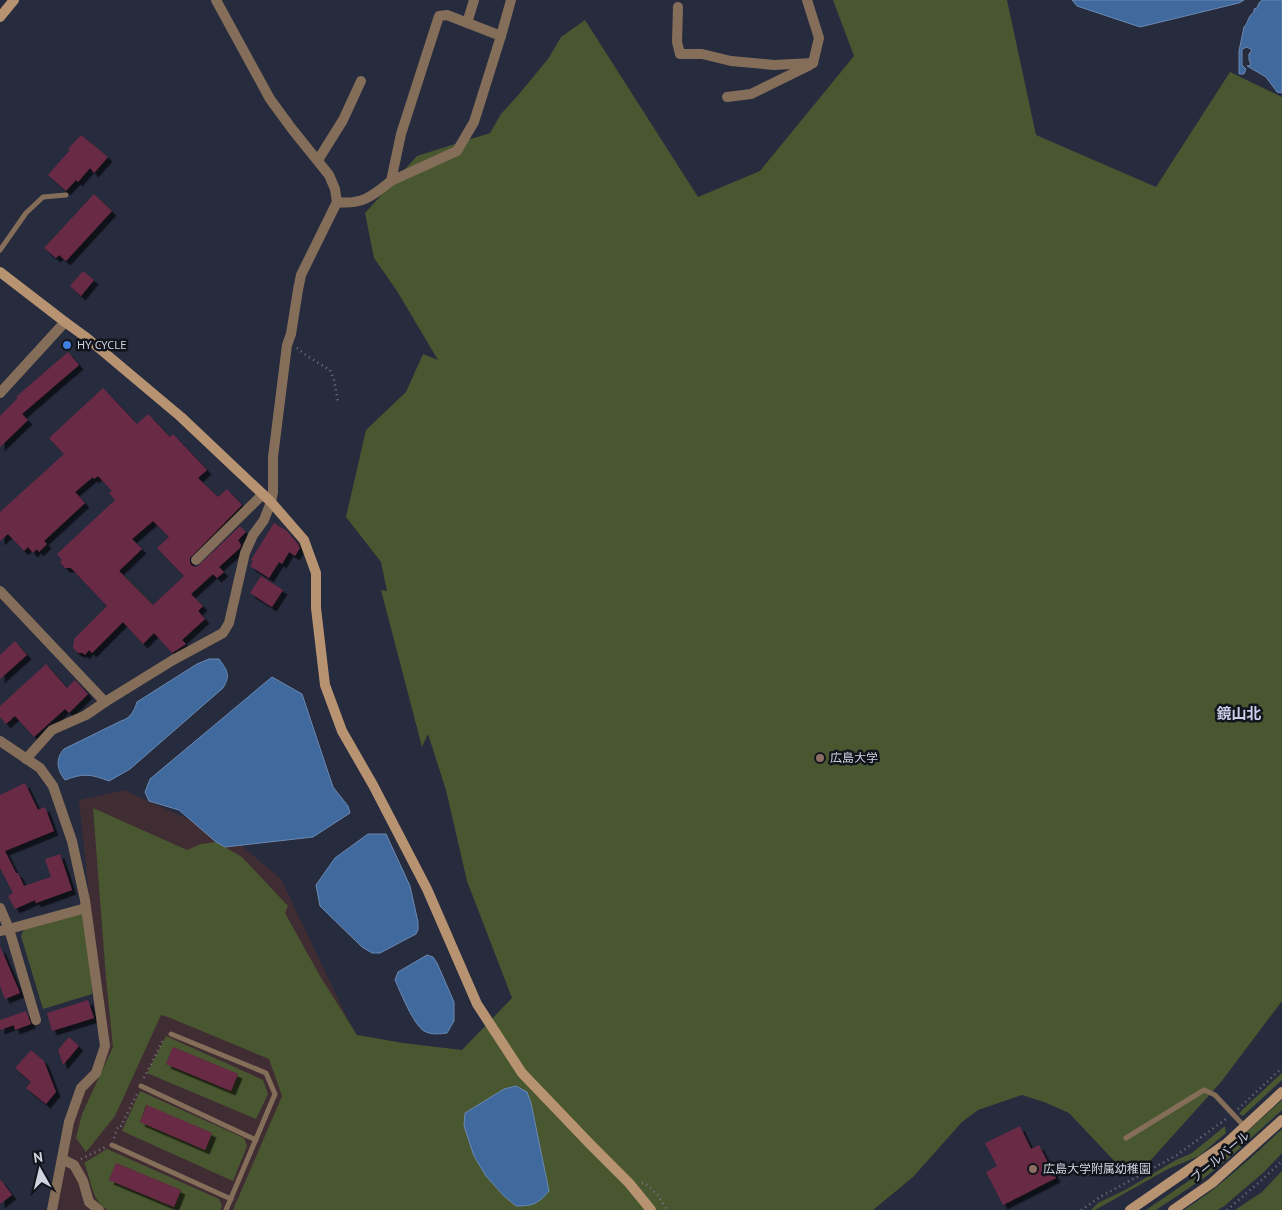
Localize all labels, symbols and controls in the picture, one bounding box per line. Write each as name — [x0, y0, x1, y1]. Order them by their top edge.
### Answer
place label: HY CYCLE — [77, 337, 127, 352]
marker: HY CYCLE — [61, 339, 73, 351]
district label: 鏡山北 — [1216, 704, 1262, 723]
place label: 広島大学 — [830, 750, 878, 765]
marker: 広島大学 — [814, 752, 826, 764]
street label: ブールバール — [1187, 1128, 1252, 1186]
north arrow — [15, 1145, 65, 1195]
text: N — [32, 1148, 44, 1167]
place label: 広島大学附属幼稚園 — [1043, 1161, 1151, 1176]
marker: 広島大学附属幼稚園 — [1027, 1163, 1039, 1175]

